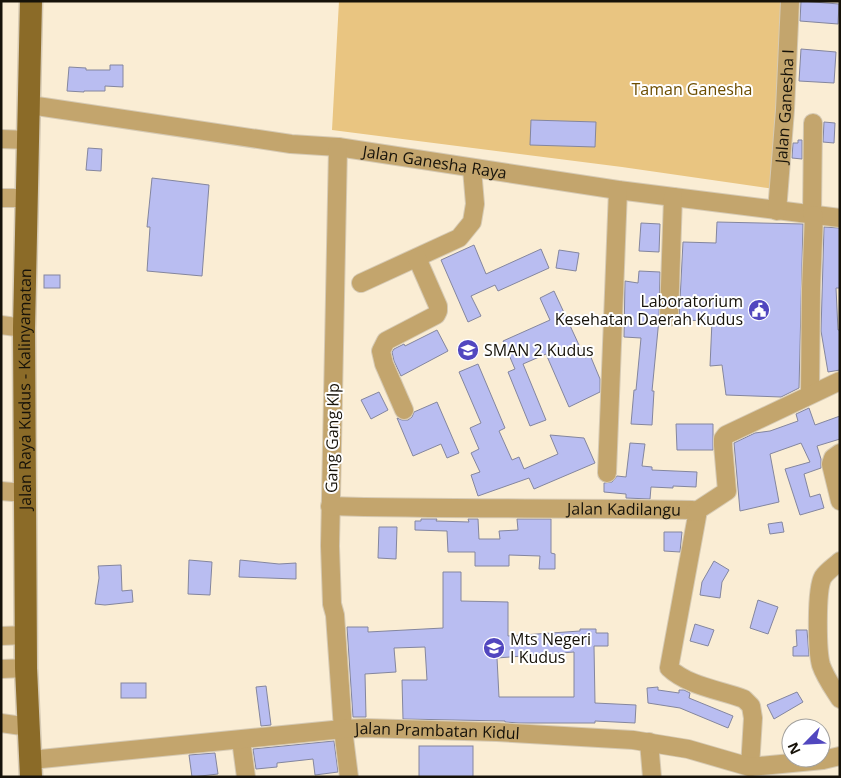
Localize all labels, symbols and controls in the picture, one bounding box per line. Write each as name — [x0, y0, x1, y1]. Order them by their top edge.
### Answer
street label: Jalan Ganesha I — [770, 49, 799, 166]
park label: Taman Ganesha — [631, 78, 753, 100]
street label: Jalan Ganesha Raya — [359, 140, 508, 184]
street label: Jalan Raya Kudus - Kalinyamatan — [13, 268, 36, 512]
place label: Laboratorium Kesehatan Daerah Kudus — [555, 290, 743, 330]
public building icon: Laboratorium Kesehatan Daerah Kudus — [747, 298, 771, 322]
school or university icon: SMAN 2 Kudus — [456, 338, 480, 362]
place label: SMAN 2 Kudus — [484, 339, 594, 361]
street label: Gang Gang Klp — [320, 383, 344, 493]
street label: Jalan Kadilangu — [565, 497, 681, 521]
place label: Mts Negeri I Kudus — [510, 628, 591, 668]
school or university icon: Mts Negeri I Kudus — [482, 636, 506, 660]
street label: Jalan Prambatan Kidul — [353, 717, 520, 744]
north arrow — [781, 718, 831, 768]
text: N — [783, 739, 805, 758]

